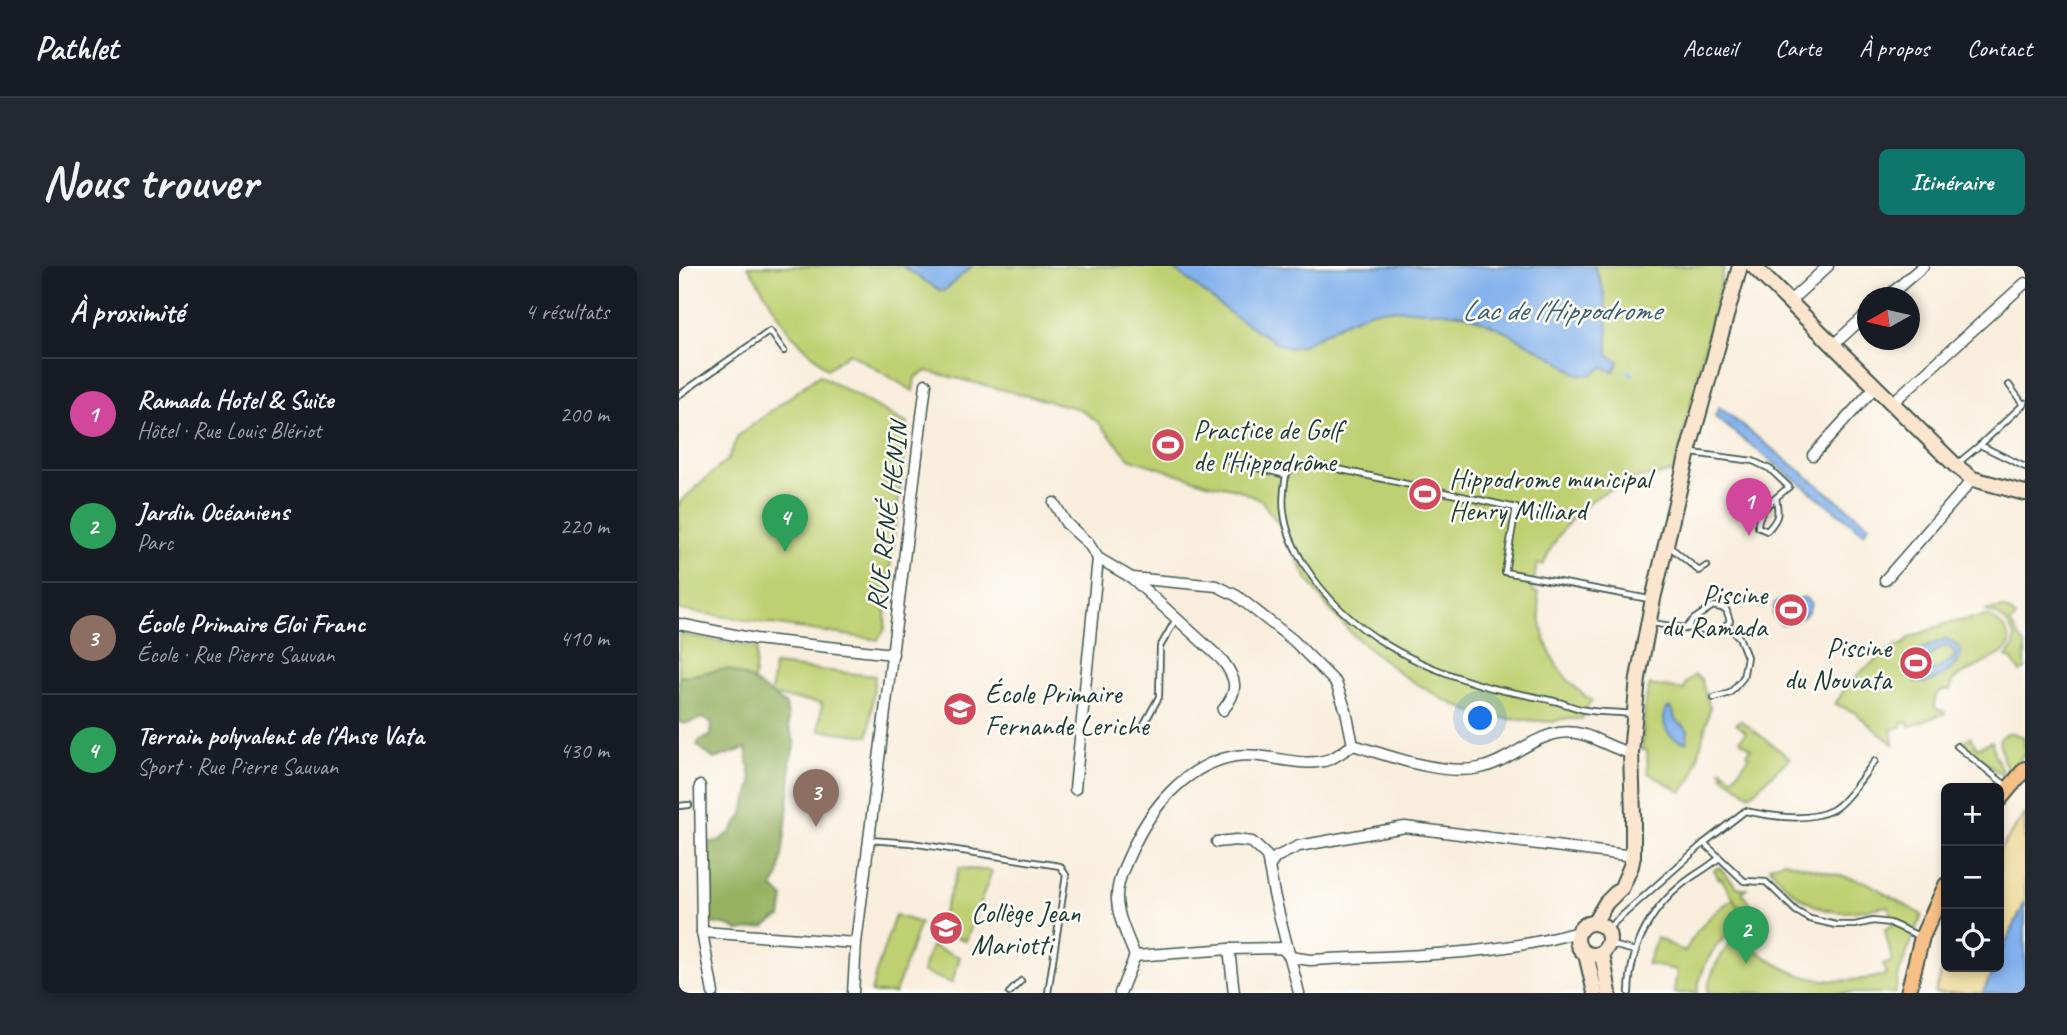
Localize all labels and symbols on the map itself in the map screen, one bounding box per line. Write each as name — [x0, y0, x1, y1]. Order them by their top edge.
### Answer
north arrow — [1857, 287, 1920, 350]
water label: Lac de l'Hippodrome — [1462, 291, 1665, 329]
place label: Practice de Golf de l'Hippodrôme — [1193, 412, 1347, 479]
street label: RUE RENÉ HENIN — [858, 416, 916, 612]
sports icon: Practice de Golf de l'Hippodrôme — [1149, 426, 1187, 464]
place label: Hippodrome municipal Henry Milliard — [1449, 461, 1656, 528]
sports icon: Hippodrome municipal Henry Milliard — [1406, 475, 1444, 513]
pin: 1 — [1726, 478, 1772, 536]
pin: 4 — [762, 494, 808, 552]
place label: Piscine du Ramada — [1661, 577, 1769, 644]
sports icon: Piscine du Ramada — [1772, 591, 1810, 629]
place label: Piscine du Nouvata — [1784, 630, 1893, 697]
sports icon: Piscine du Nouvata — [1897, 644, 1935, 682]
place label: École Primaire Fernande Leriche — [985, 676, 1151, 743]
school or university icon: École Primaire Fernande Leriche — [941, 690, 979, 728]
your location — [1463, 701, 1497, 735]
pin: 3 — [793, 769, 839, 827]
place label: Collège Jean Mariotti — [971, 895, 1081, 962]
pin: 2 — [1723, 906, 1769, 964]
school or university icon: Collège Jean Mariotti — [927, 909, 965, 947]

